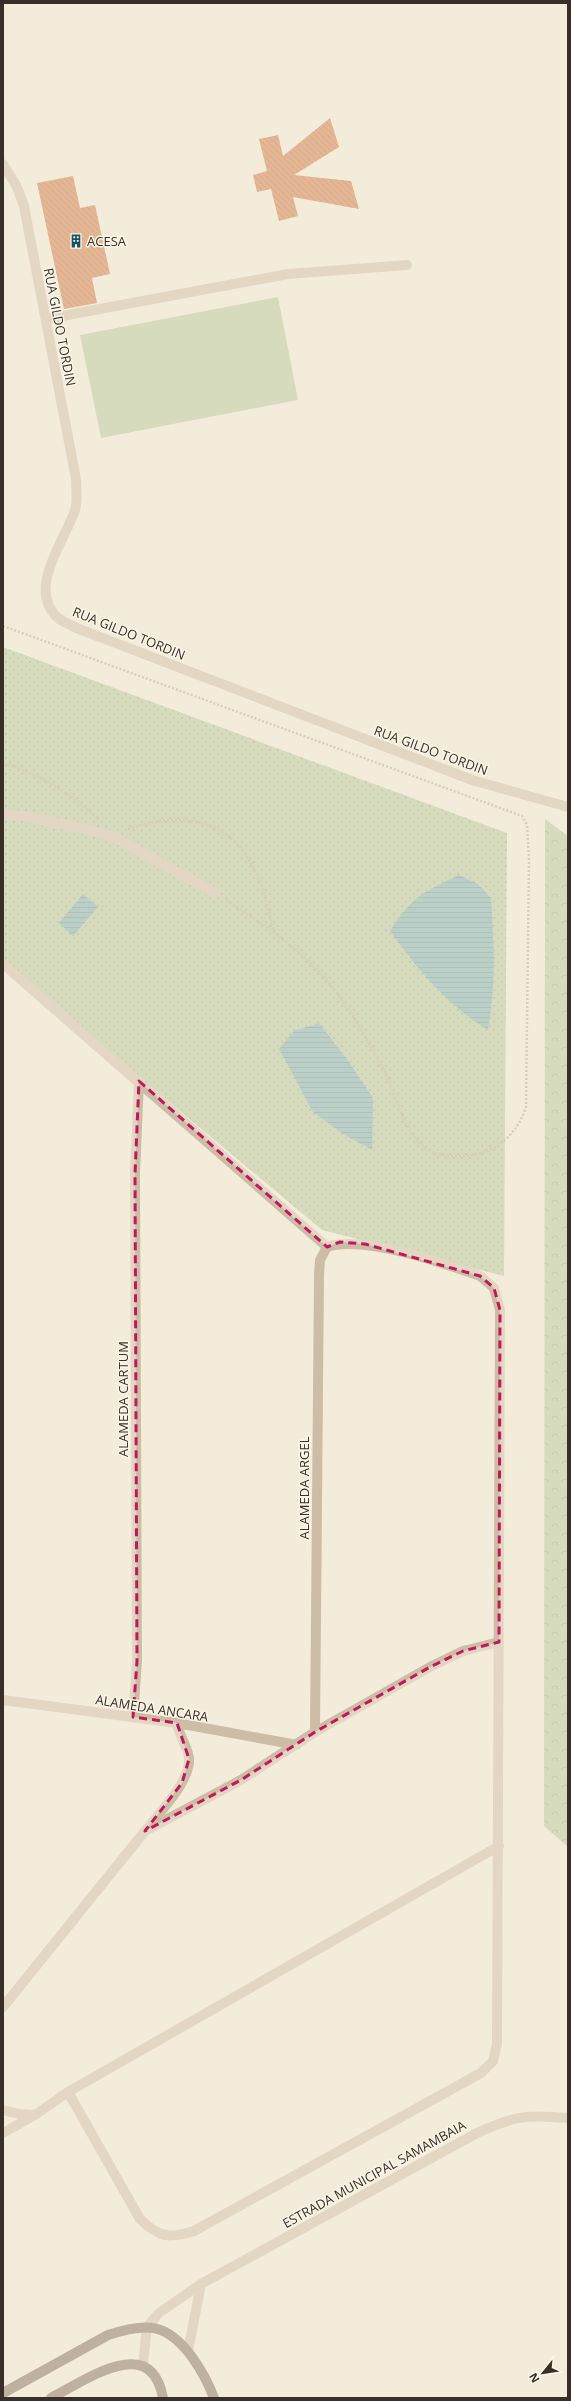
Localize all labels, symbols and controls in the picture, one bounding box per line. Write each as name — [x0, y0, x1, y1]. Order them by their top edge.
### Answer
place label: ACESA — [87, 232, 127, 250]
building icon: ACESA — [68, 233, 84, 249]
street label: RUA GILDO TORDIN — [40, 266, 80, 388]
street label: RUA GILDO TORDIN — [70, 602, 188, 664]
street label: RUA GILDO TORDIN — [372, 721, 490, 779]
street label: ALAMEDA CARTUM — [114, 1341, 132, 1457]
street label: ALAMEDA ARGEL — [295, 1436, 313, 1539]
street label: ALAMEDA ANCARA — [94, 1690, 210, 1726]
street label: ESTRADA MUNICIPAL SAMAMBAIA — [279, 2116, 469, 2232]
north arrow — [523, 2353, 563, 2393]
text: N — [525, 2371, 543, 2386]

